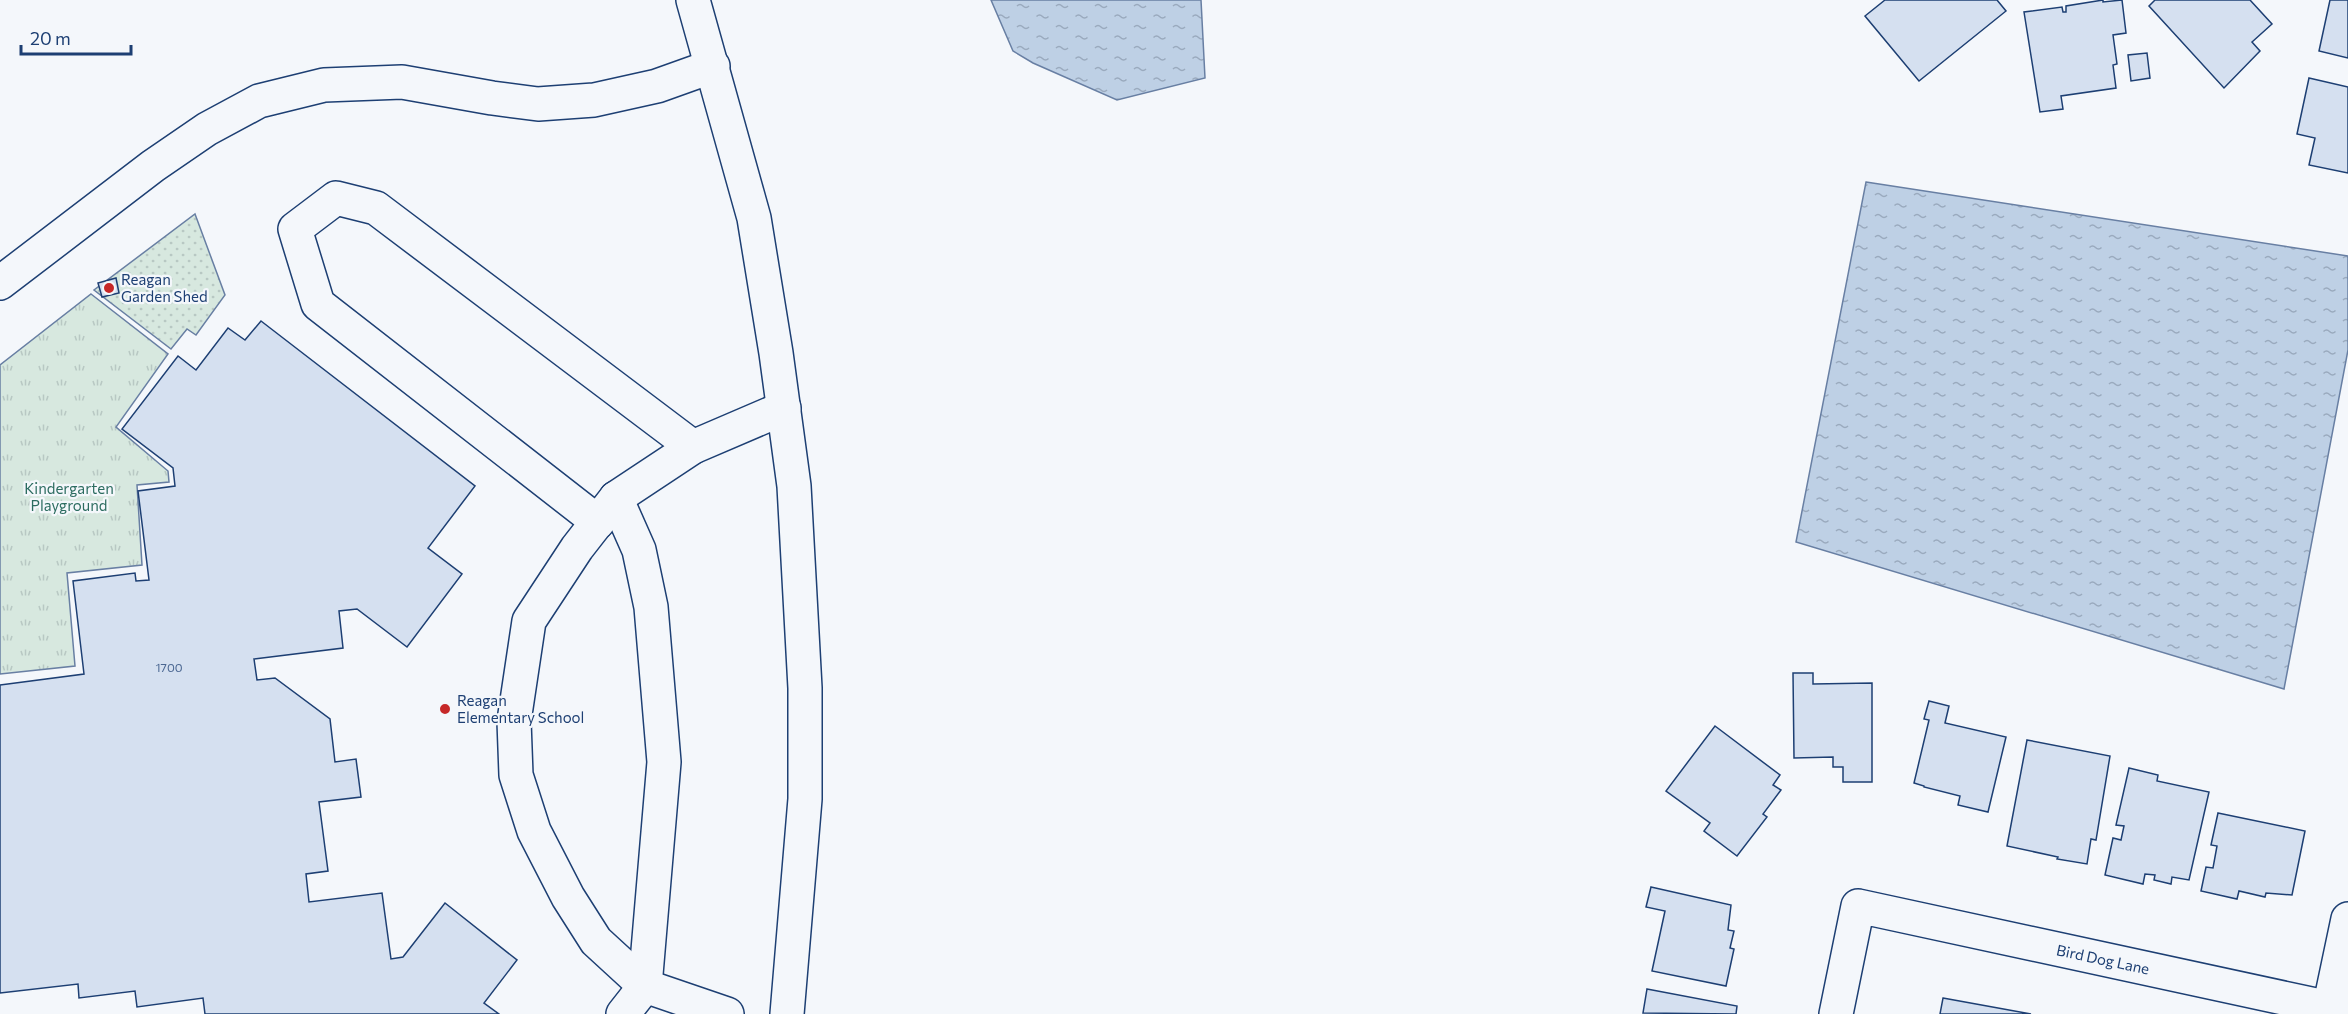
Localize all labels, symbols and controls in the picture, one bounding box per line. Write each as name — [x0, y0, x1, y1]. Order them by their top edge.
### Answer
scale bar — [21, 18, 130, 56]
text: 20 m — [30, 27, 71, 49]
place label: Reagan Garden Shed — [121, 270, 208, 305]
marker: Reagan Garden Shed — [102, 281, 116, 295]
park label: Kindergarten Playground — [24, 479, 114, 514]
house number: 1700 — [155, 660, 183, 674]
place label: Reagan Elementary School — [457, 691, 584, 726]
marker: Reagan Elementary School — [438, 702, 452, 716]
street label: Bird Dog Lane — [2055, 940, 2151, 978]

